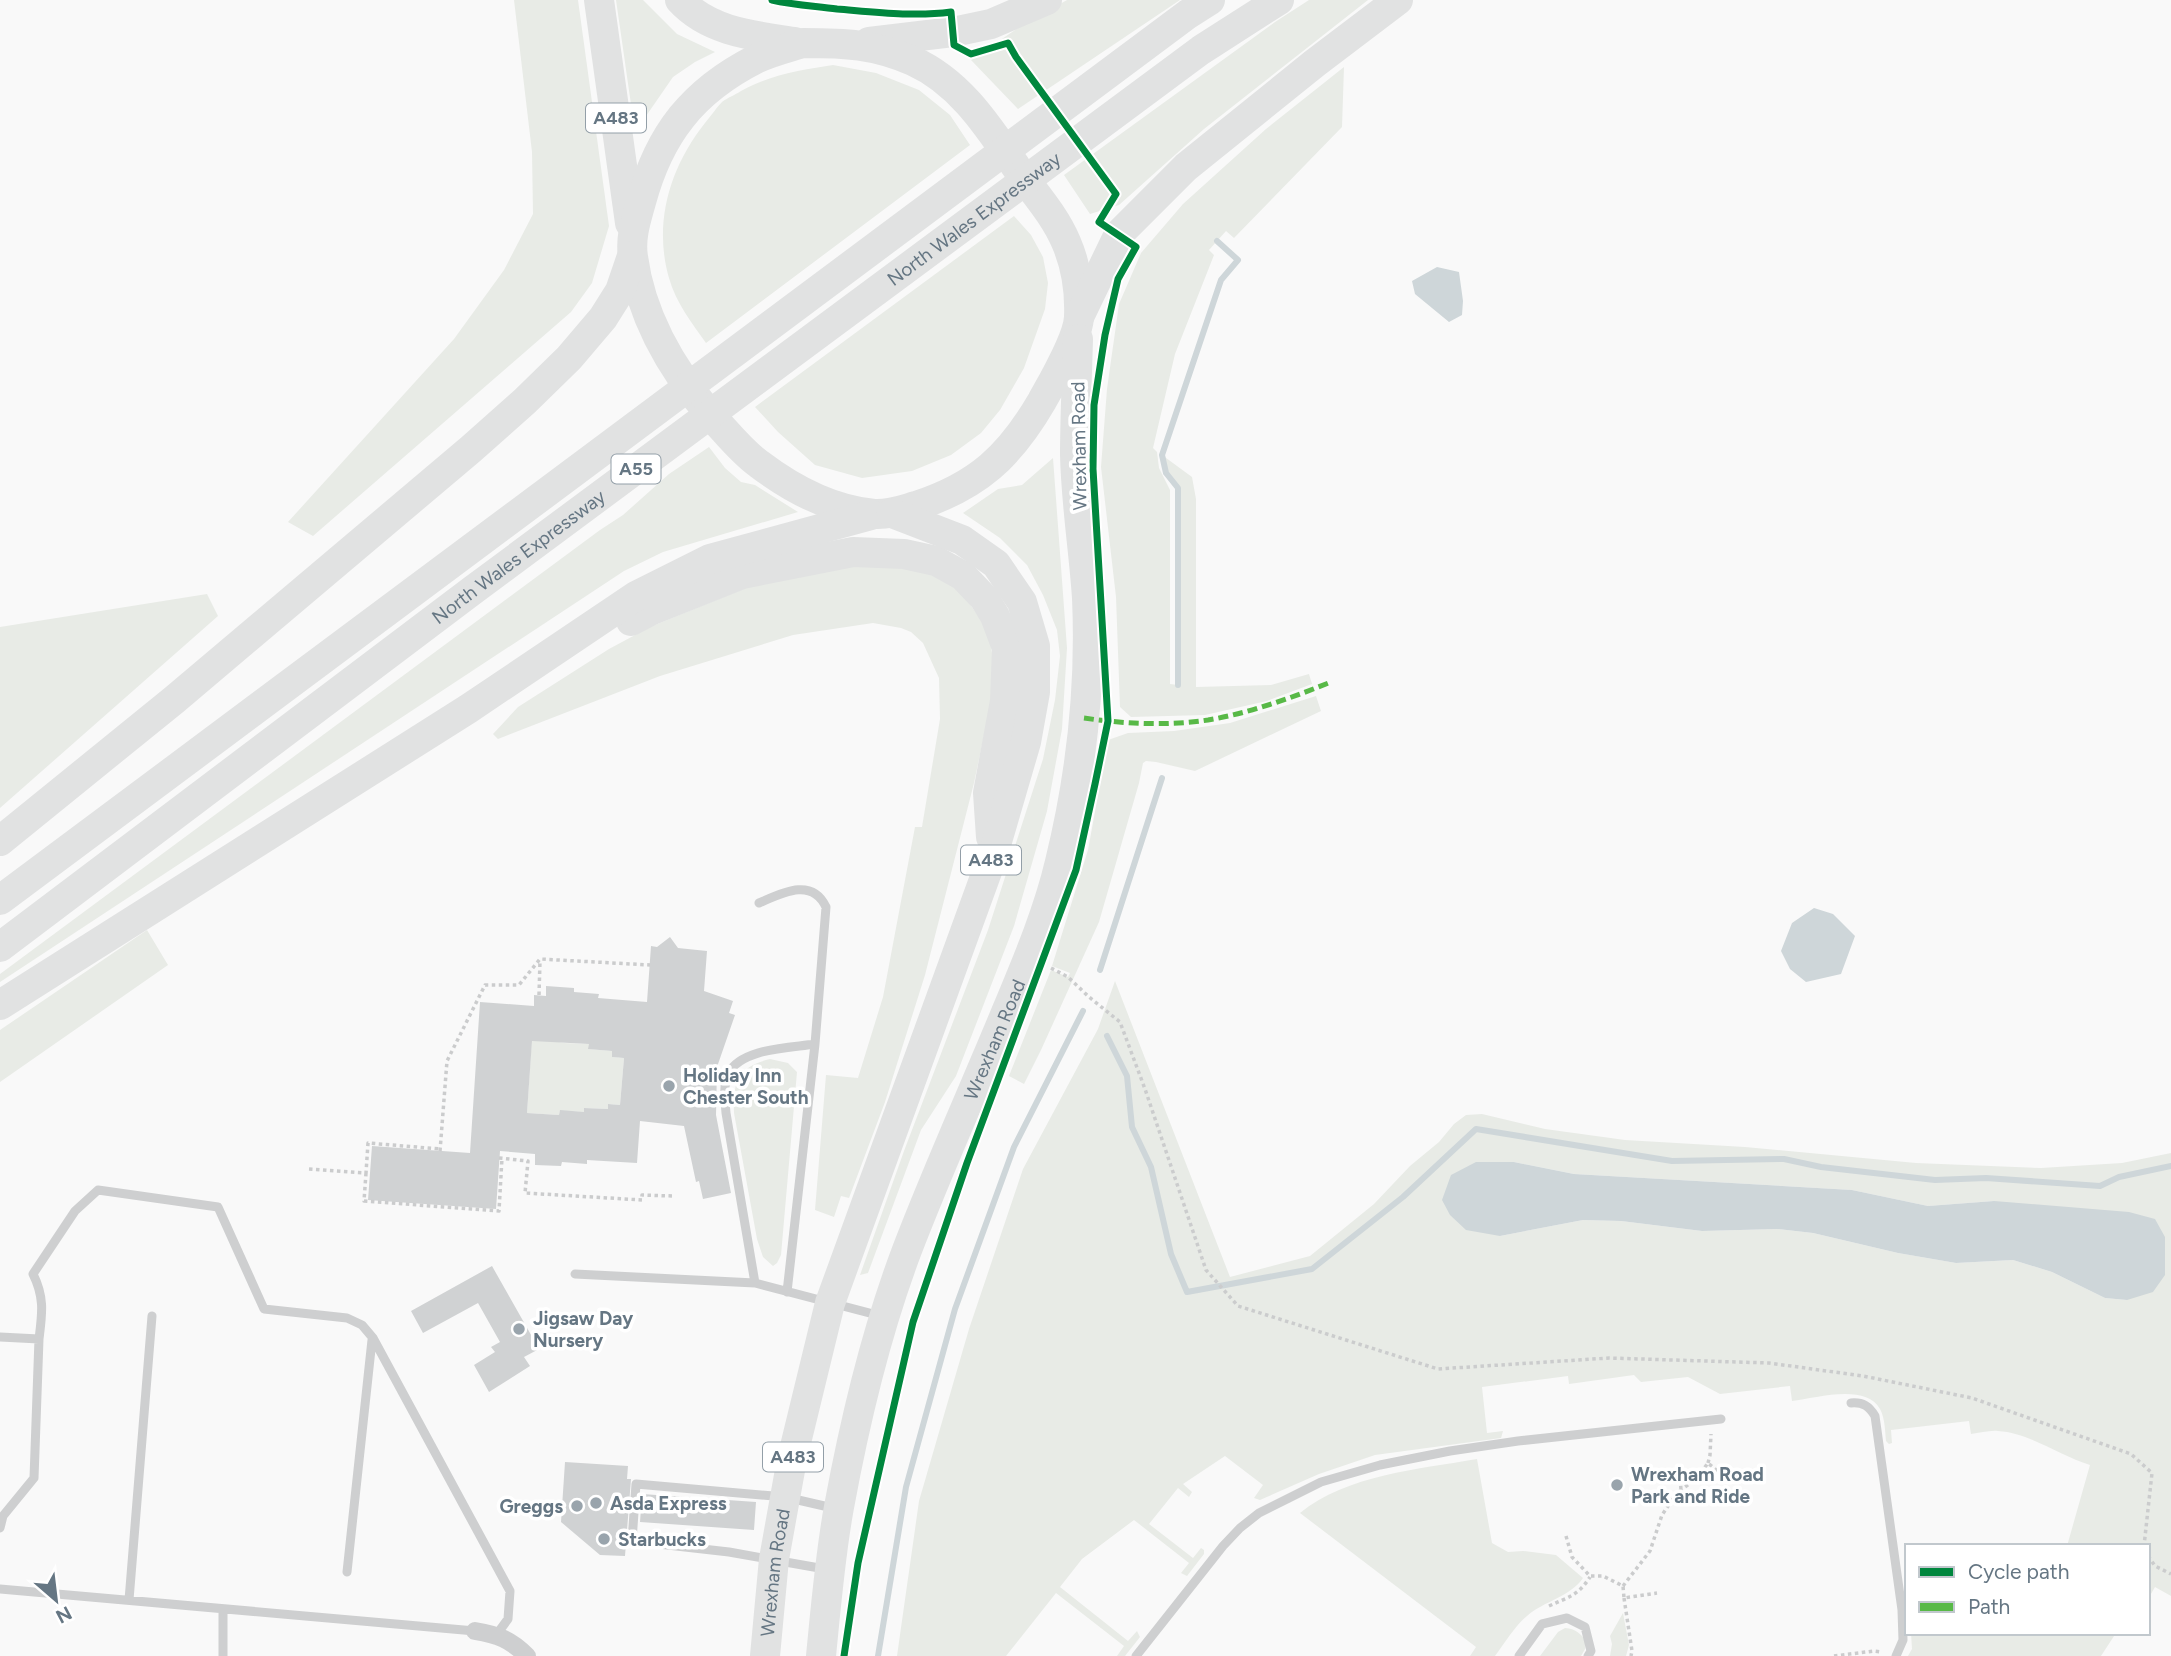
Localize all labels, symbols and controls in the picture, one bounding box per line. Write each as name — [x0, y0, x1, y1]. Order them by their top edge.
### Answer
road number: A483 — [586, 104, 646, 132]
street label: North Wales Expressway — [882, 147, 1065, 290]
street label: Wrexham Road — [1066, 381, 1092, 511]
road number: A55 — [612, 454, 660, 484]
street label: North Wales Expressway — [427, 485, 610, 629]
road number: A483 — [961, 846, 1021, 874]
street label: Wrexham Road — [959, 976, 1030, 1104]
place label: Holiday Inn Chester South — [683, 1064, 809, 1109]
marker: Holiday Inn Chester South — [661, 1078, 677, 1094]
place label: Jigsaw Day Nursery — [533, 1307, 633, 1352]
marker: Jigsaw Day Nursery — [511, 1321, 527, 1337]
road number: A483 — [763, 1442, 823, 1472]
place label: Wrexham Road Park and Ride — [1631, 1463, 1764, 1508]
marker: Wrexham Road Park and Ride — [1609, 1477, 1625, 1493]
place label: Asda Express — [610, 1492, 727, 1515]
place label: Greggs — [499, 1495, 563, 1518]
marker: Asda Express — [588, 1495, 604, 1511]
marker: Greggs — [569, 1498, 585, 1514]
street label: Wrexham Road — [755, 1507, 794, 1638]
place label: Starbucks — [618, 1528, 706, 1551]
marker: Starbucks — [596, 1531, 612, 1547]
legend — [1905, 1544, 2150, 1635]
text: Cycle path — [1968, 1559, 2069, 1584]
north arrow — [21, 1565, 91, 1635]
text: Path — [1968, 1594, 2010, 1619]
text: N — [52, 1601, 76, 1628]

